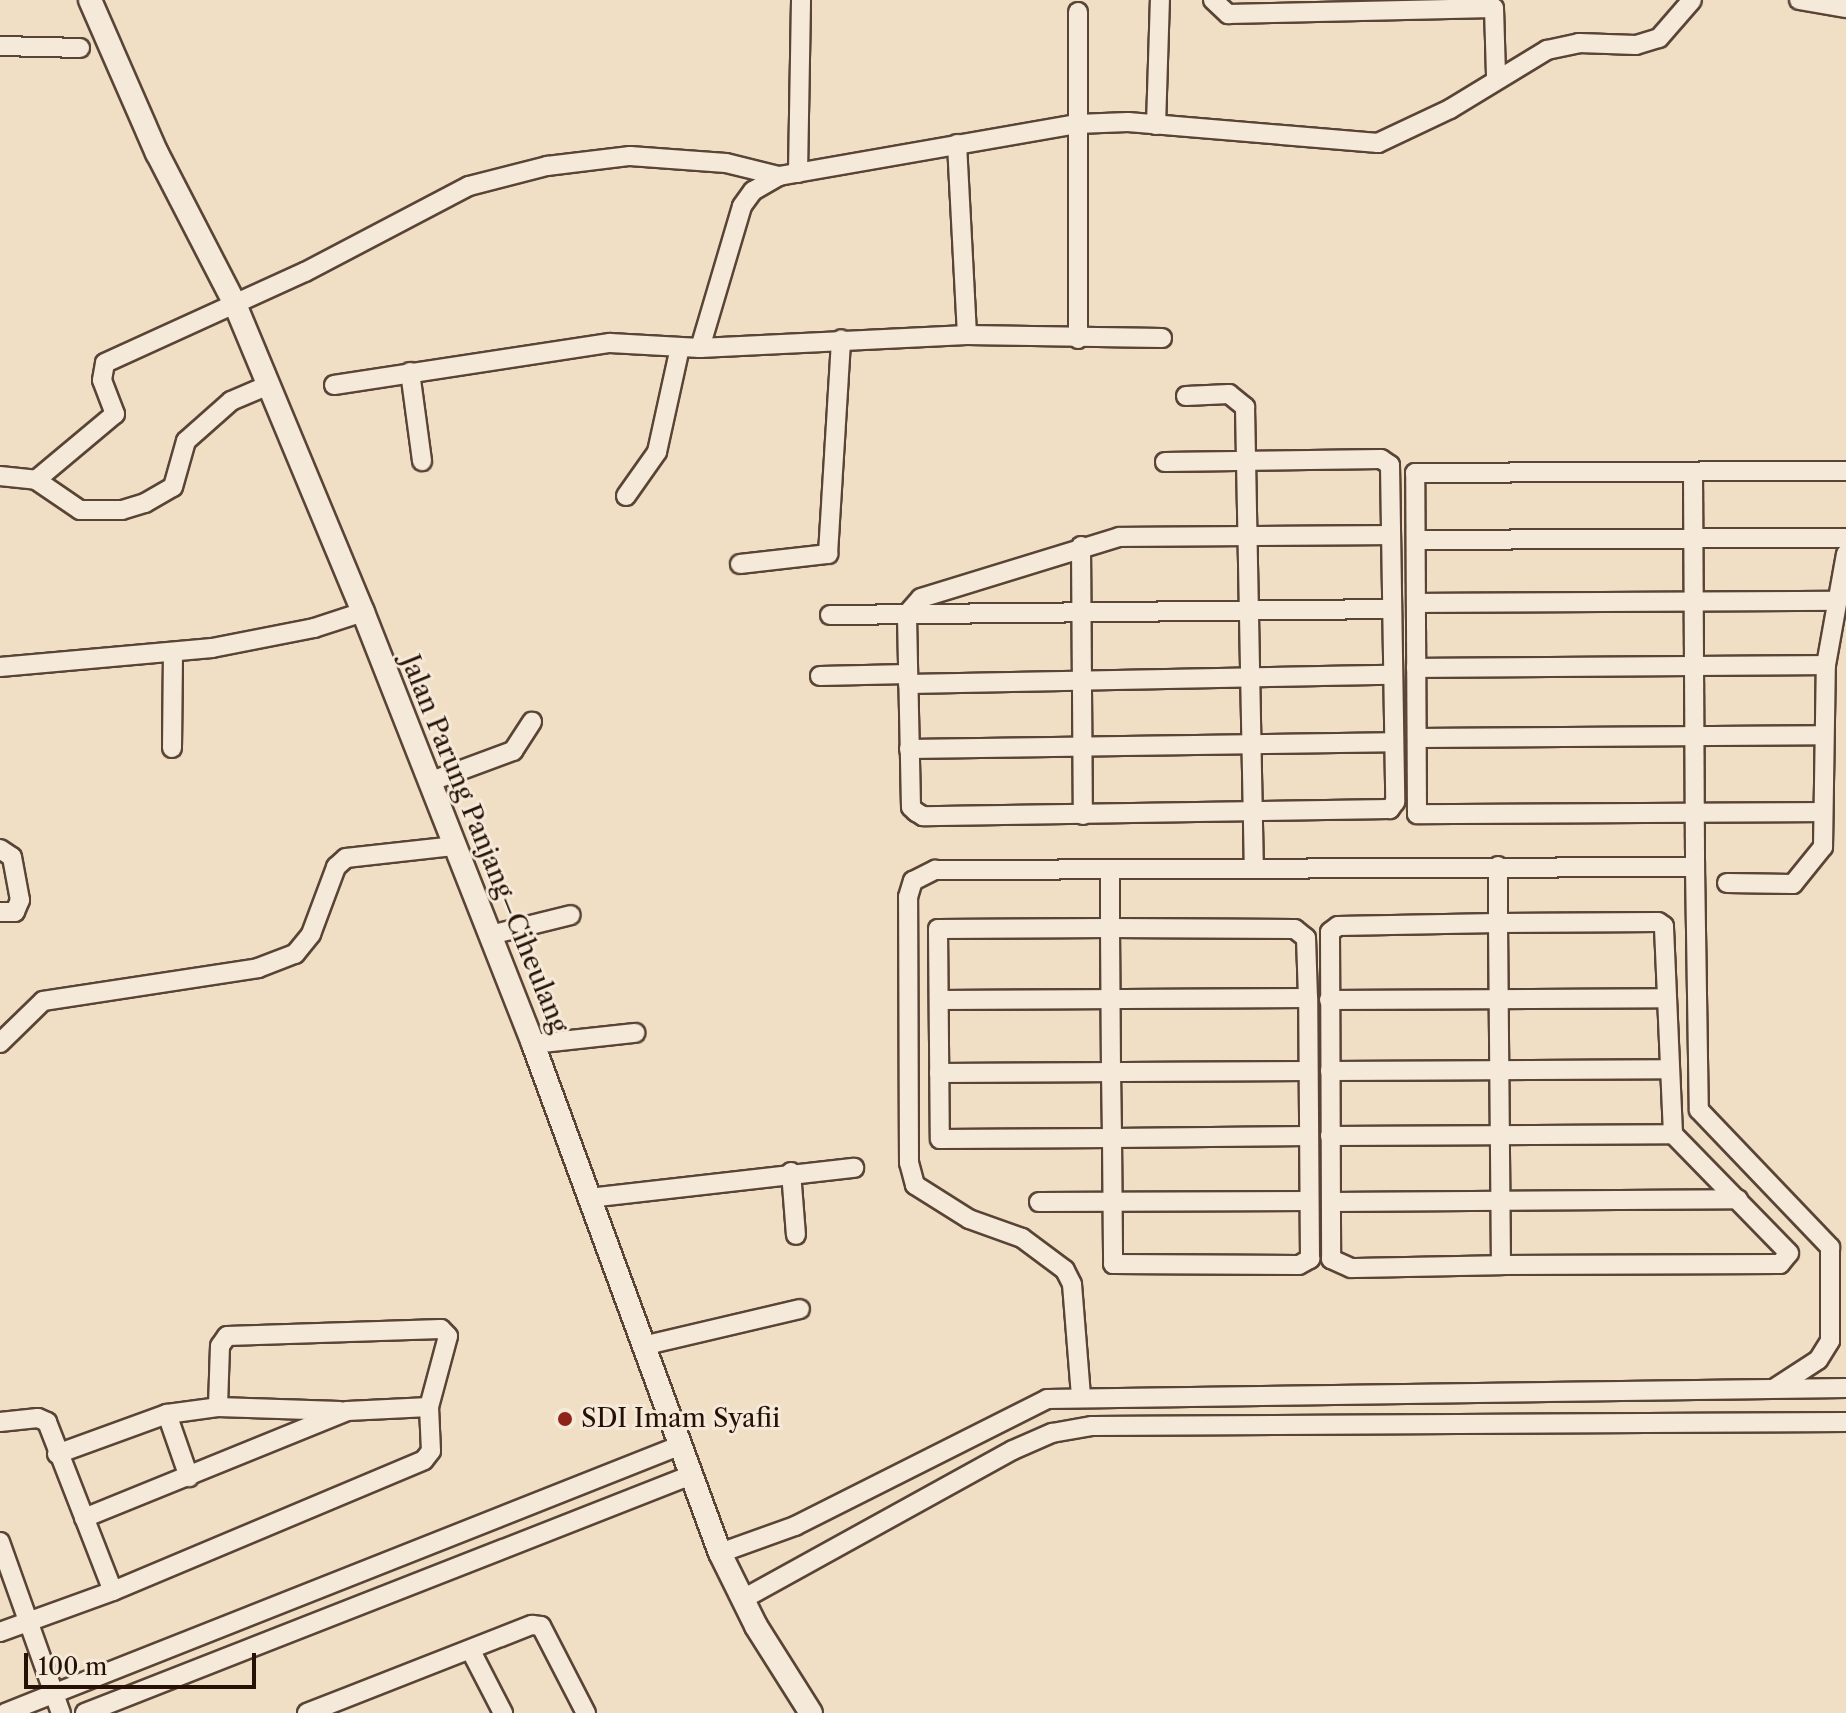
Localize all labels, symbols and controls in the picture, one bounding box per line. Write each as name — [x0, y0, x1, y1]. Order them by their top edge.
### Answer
street label: Jalan Parung Panjang–Ciheulang — [394, 650, 574, 1038]
place label: SDI Imam Syafii — [581, 1403, 780, 1435]
marker: SDI Imam Syafii — [556, 1410, 574, 1428]
scale bar — [28, 1637, 260, 1687]
text: 100 m — [38, 1652, 107, 1681]

